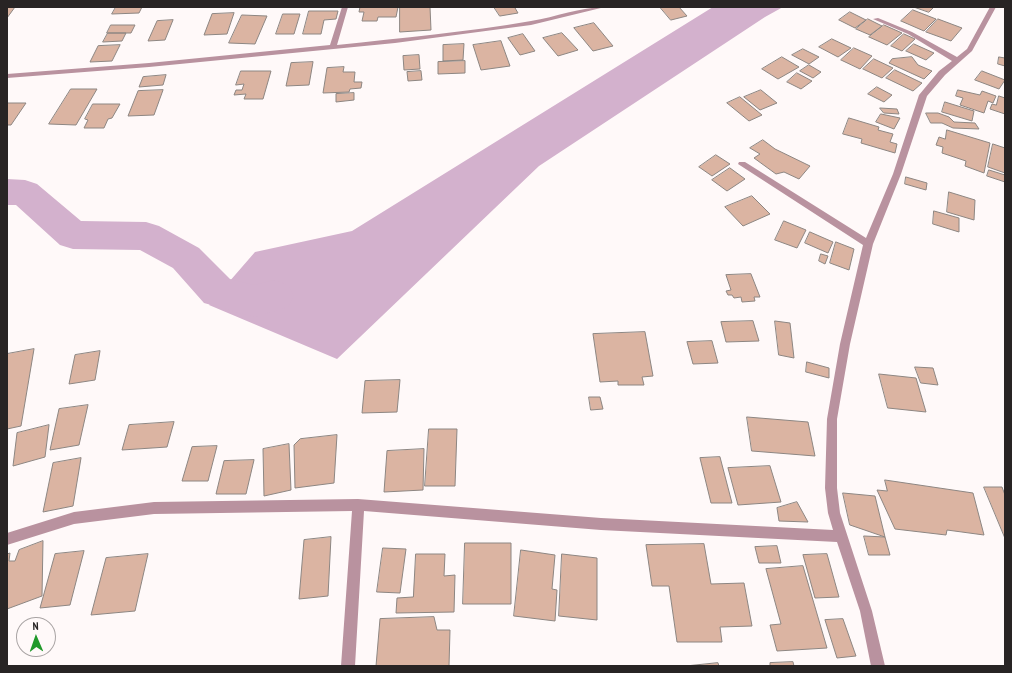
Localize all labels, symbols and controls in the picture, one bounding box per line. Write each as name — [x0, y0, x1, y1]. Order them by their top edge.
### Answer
north arrow — [16, 617, 56, 657]
text: N — [32, 619, 39, 633]

